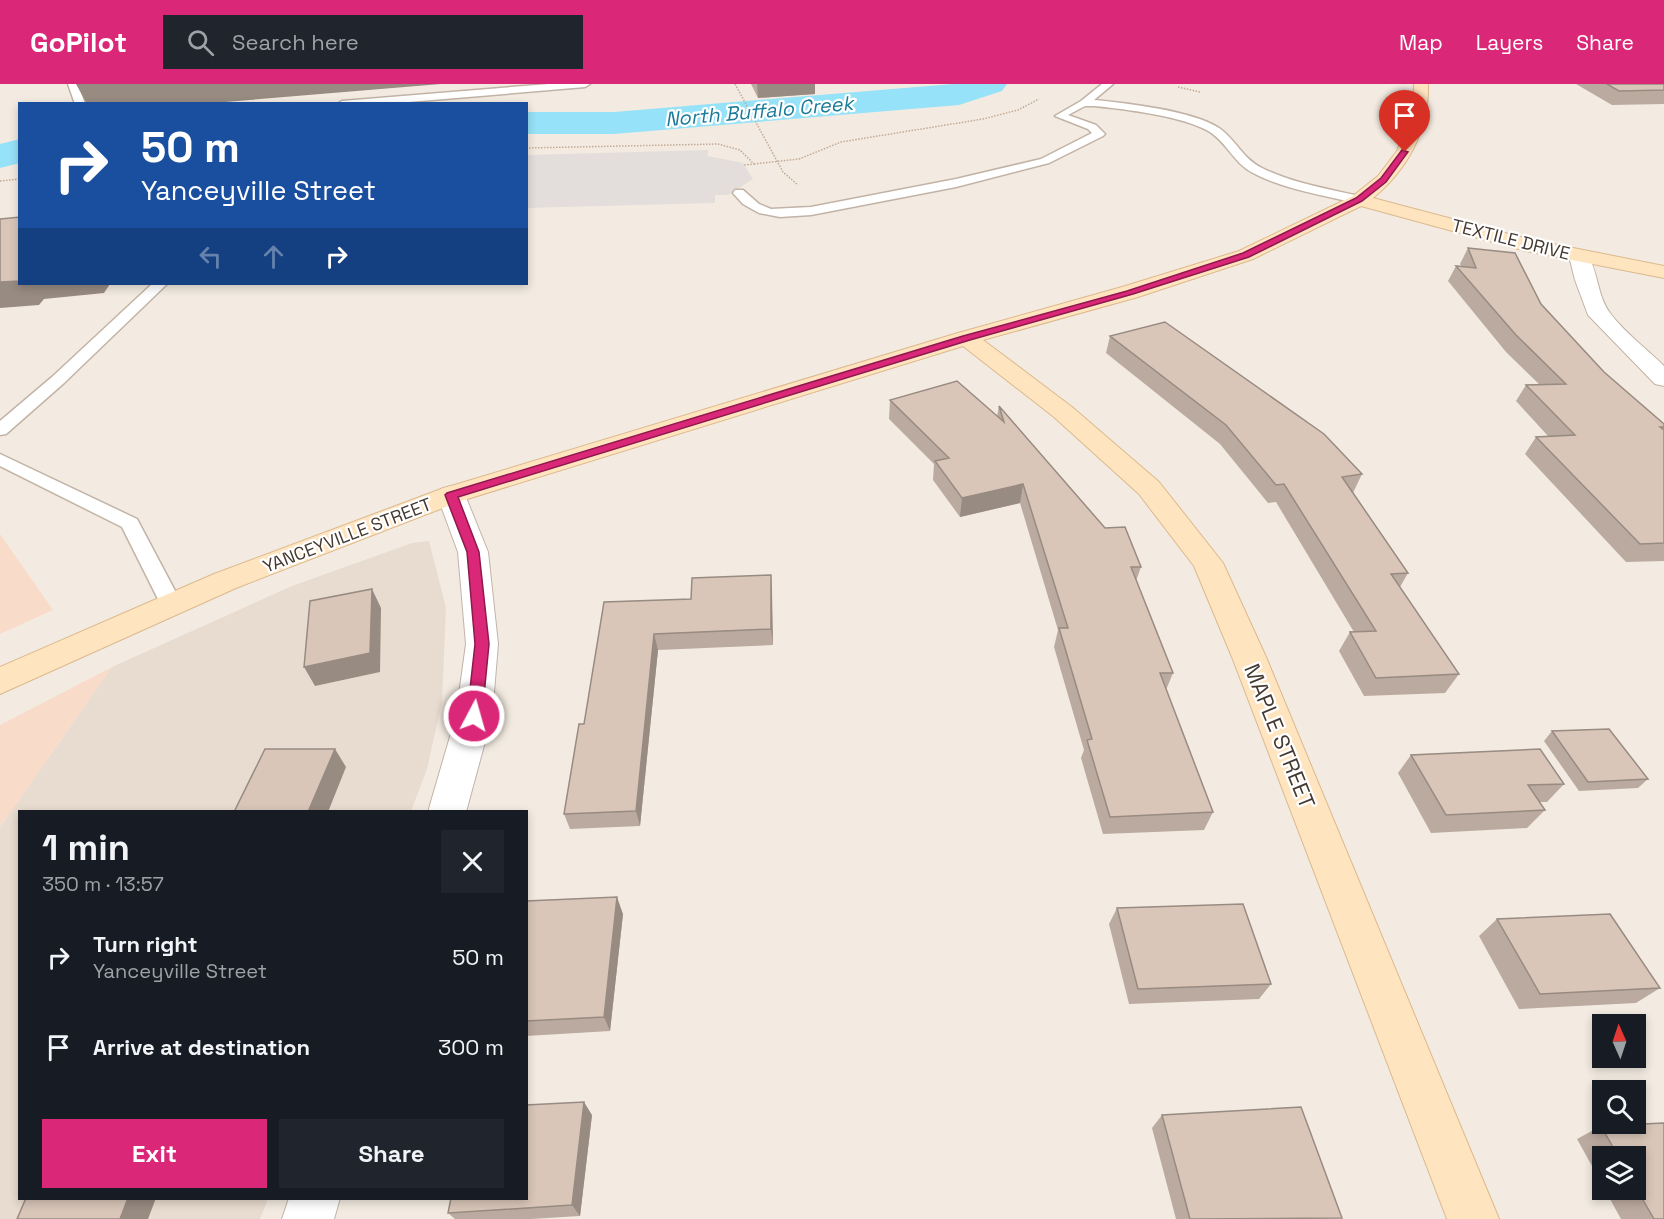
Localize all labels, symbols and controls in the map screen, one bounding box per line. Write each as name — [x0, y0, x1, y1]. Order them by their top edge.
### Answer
search box — [163, 15, 583, 69]
text: GoPilot — [30, 24, 127, 60]
icon: search — [184, 26, 217, 59]
text: Search here — [232, 28, 359, 56]
text: Map — [1399, 29, 1443, 56]
text: Layers — [1476, 29, 1543, 56]
text: Share — [1576, 29, 1634, 56]
water label: North Buffalo Creek — [664, 90, 856, 132]
pin — [1379, 90, 1430, 152]
icon: arrive — [1388, 99, 1421, 132]
text: 50 m — [141, 121, 240, 174]
icon: right — [42, 126, 120, 204]
text: Yanceyville Street — [141, 173, 376, 208]
street label: TEXTILE DRIVE — [1450, 213, 1572, 265]
icon: left — [194, 240, 227, 273]
icon: ahead — [257, 240, 290, 273]
icon: right — [320, 240, 353, 273]
street label: YANCEYVILLE STREET — [259, 492, 435, 578]
street label: MAPLE STREET — [1238, 660, 1322, 812]
position arrow — [442, 684, 506, 748]
text: 1 min — [42, 825, 130, 871]
button: close — [441, 830, 504, 893]
text: 350 m · 13:57 — [42, 871, 164, 897]
text: Turn right — [93, 930, 198, 958]
icon: right — [42, 941, 75, 974]
text: 50 m — [452, 943, 504, 971]
text: Yanceyville Street — [93, 958, 267, 984]
north arrow — [1592, 1014, 1646, 1068]
map controls — [1592, 1014, 1646, 1200]
icon: arrive — [42, 1031, 75, 1064]
text: Arrive at destination — [93, 1033, 310, 1061]
text: 300 m — [438, 1033, 504, 1061]
button: search — [1592, 1080, 1646, 1134]
button: Exit — [42, 1119, 267, 1188]
button: Share — [279, 1119, 504, 1188]
button: layers — [1592, 1146, 1646, 1200]

